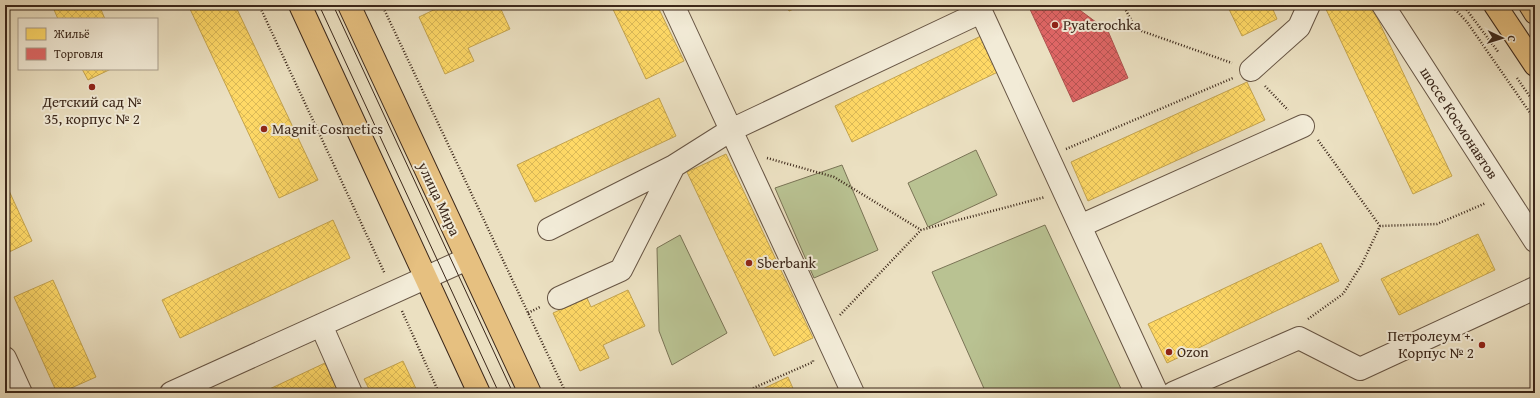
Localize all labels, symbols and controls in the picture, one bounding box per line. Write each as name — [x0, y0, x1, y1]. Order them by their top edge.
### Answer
place label: Pyaterochka — [1063, 14, 1141, 35]
legend — [18, 18, 158, 70]
north arrow — [1482, 18, 1522, 58]
marker: Pyaterochka — [1050, 20, 1060, 30]
text: Жильё — [53, 25, 90, 42]
text: С — [1504, 35, 1520, 42]
text: Торговля — [54, 45, 103, 62]
street label: шоссе Космонавтов — [1415, 63, 1504, 183]
marker: Детский сад № 35, корпус № 2 — [87, 82, 97, 92]
place label: Детский сад № 35, корпус № 2 — [42, 91, 141, 129]
place label: Magnit Cosmetics — [272, 118, 383, 139]
marker: Magnit Cosmetics — [259, 124, 269, 134]
street label: улица Мира — [413, 157, 466, 240]
place label: Sberbank — [757, 252, 817, 273]
marker: Sberbank — [744, 258, 754, 268]
place label: Петролеум +. Корпус № 2 — [1388, 325, 1474, 363]
marker: Петролеум +. Корпус № 2 — [1477, 340, 1487, 350]
place label: Ozon — [1177, 341, 1209, 362]
marker: Ozon — [1164, 347, 1174, 357]

